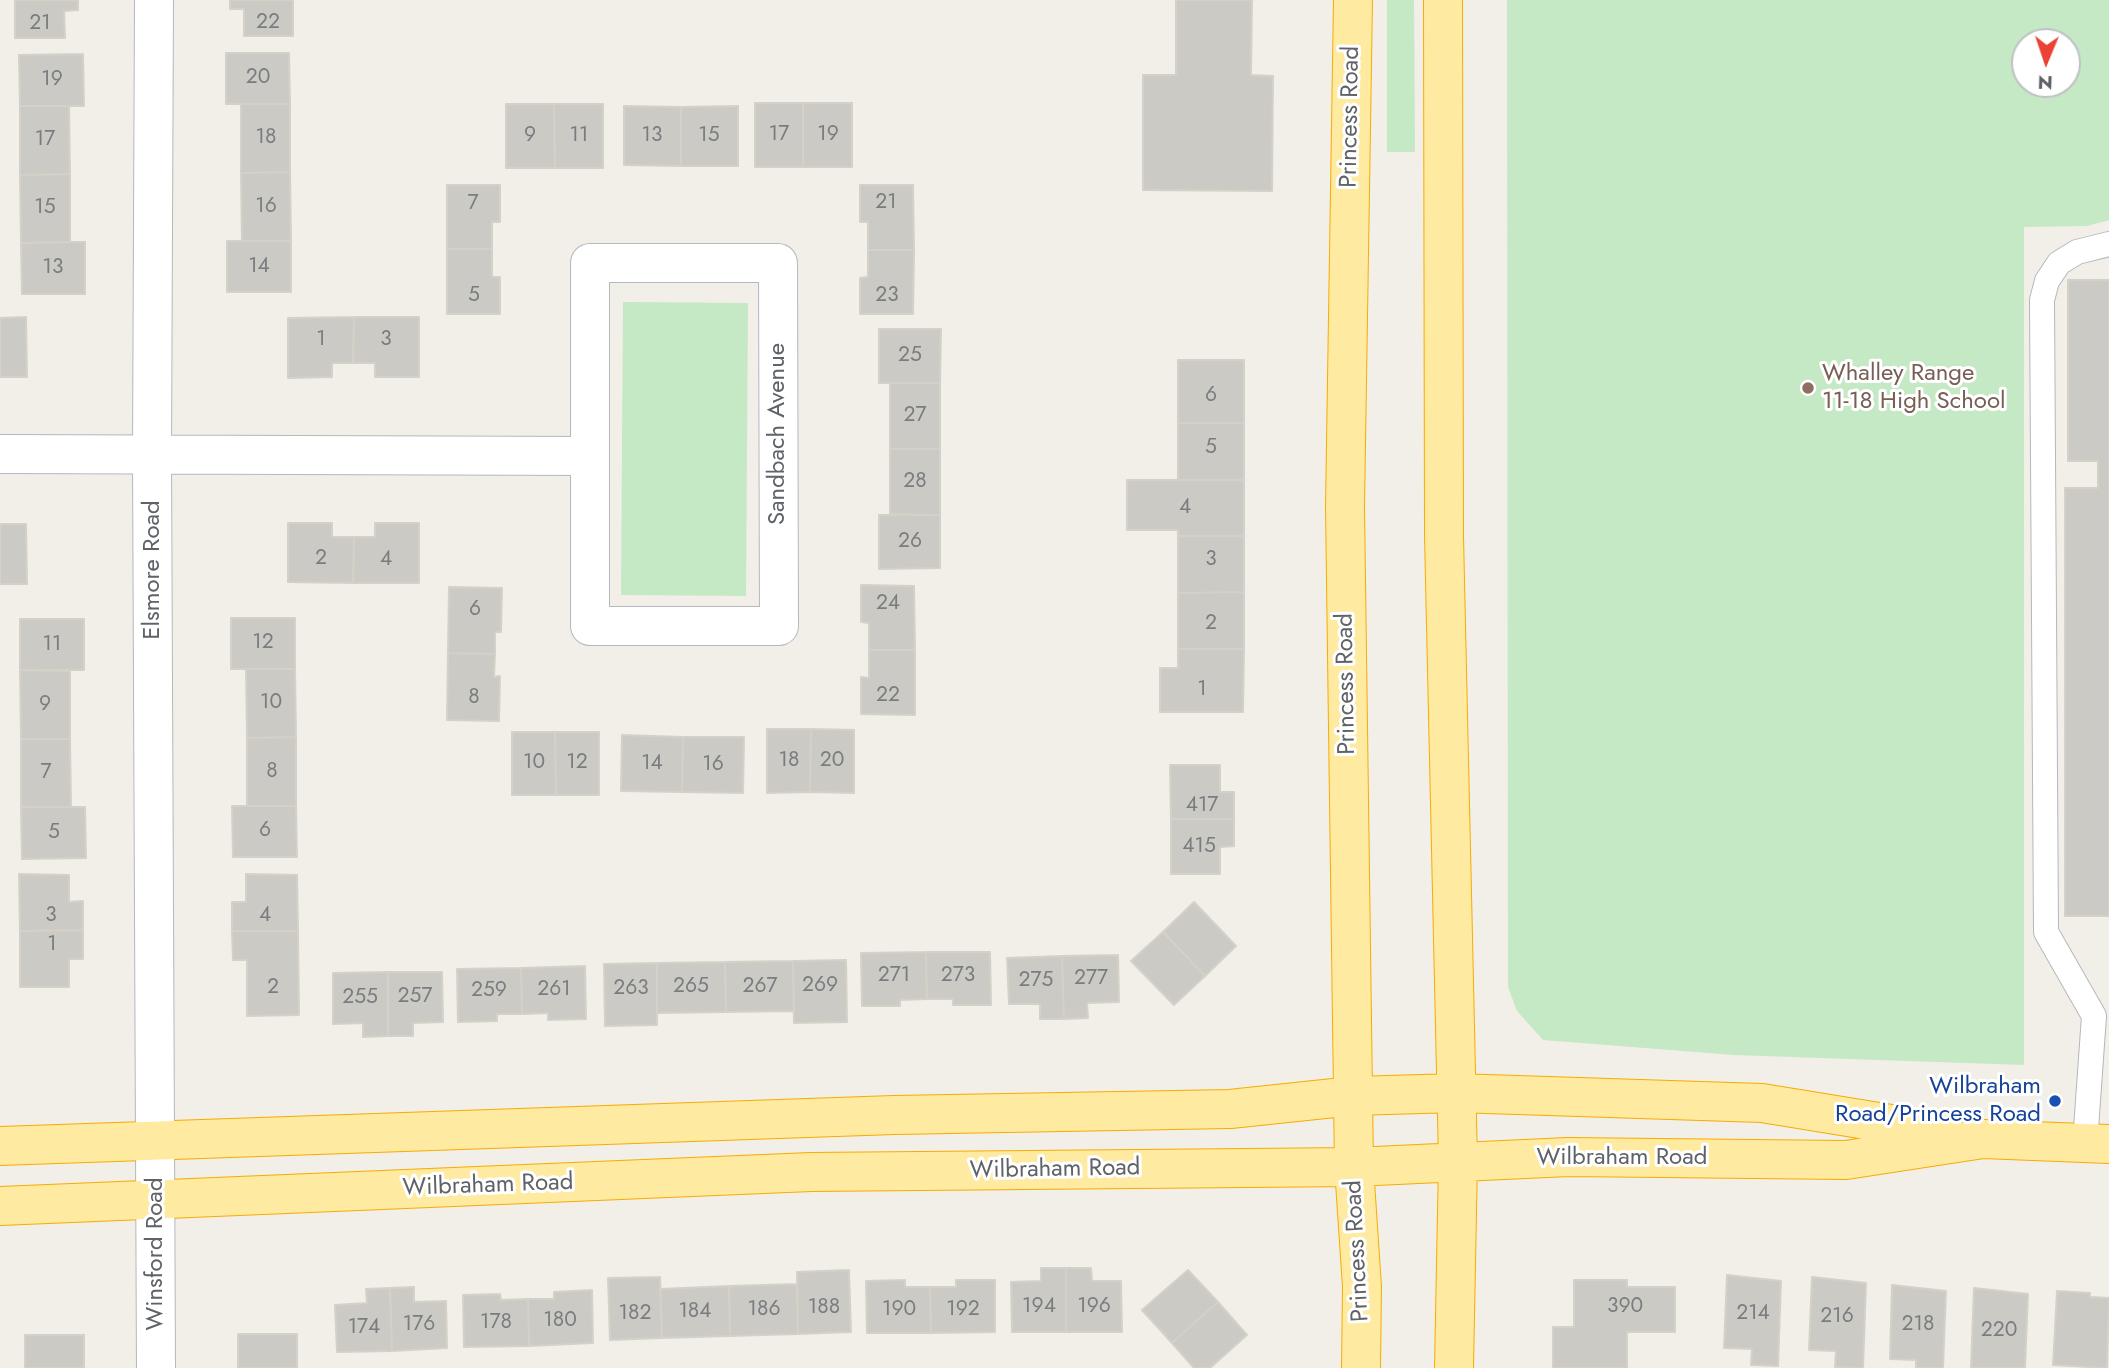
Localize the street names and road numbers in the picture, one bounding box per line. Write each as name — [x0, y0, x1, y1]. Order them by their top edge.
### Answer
street label: Princess Road — [1335, 46, 1367, 188]
street label: Sandbach Avenue — [764, 343, 792, 525]
street label: Elsmore Road — [139, 500, 167, 640]
street label: Princess Road — [1331, 613, 1363, 755]
street label: Wilbraham Road — [1537, 1144, 1707, 1172]
street label: Wilbraham Road — [969, 1154, 1141, 1186]
street label: Wilbraham Road — [402, 1169, 574, 1203]
street label: Winsford Road — [142, 1177, 170, 1331]
street label: Princess Road — [1340, 1179, 1376, 1323]

